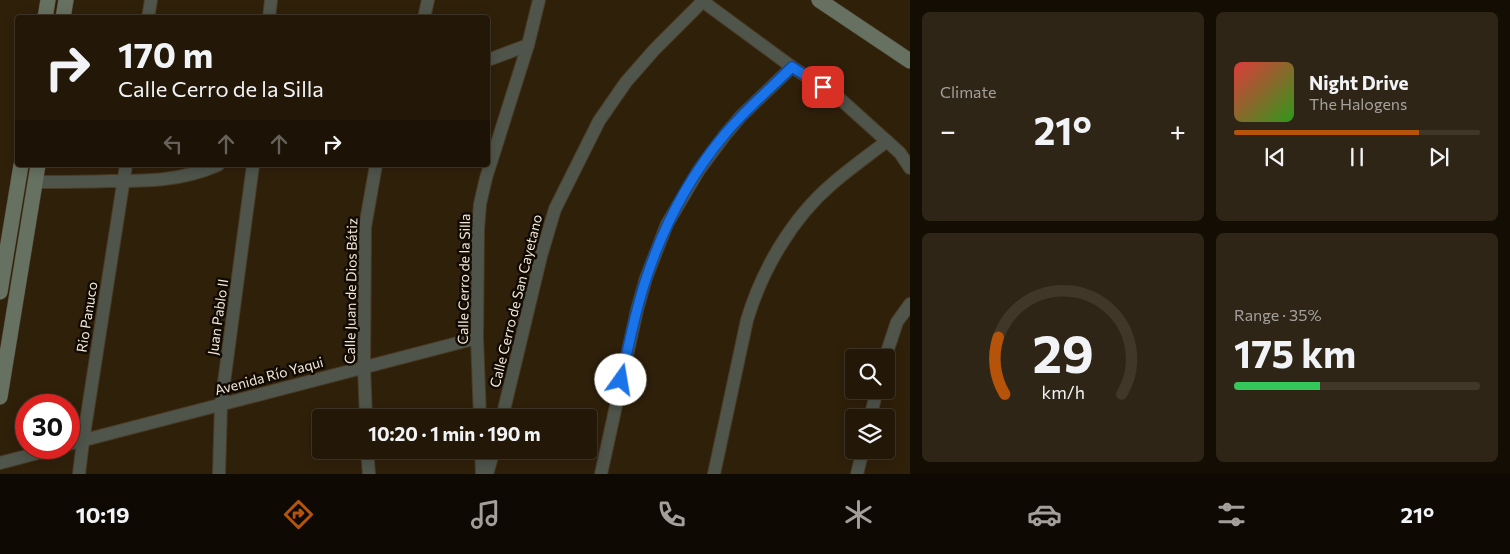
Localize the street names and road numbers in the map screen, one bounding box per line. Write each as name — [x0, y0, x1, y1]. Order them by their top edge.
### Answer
street label: Calle Cerro de San Cayetano — [486, 212, 545, 389]
street label: Calle Cerro de la Silla — [454, 213, 473, 345]
street label: Calle Juan de Dios Bátiz — [341, 218, 360, 364]
street label: Juan Pablo II — [204, 278, 231, 356]
street label: Rio Panuco — [73, 280, 100, 353]
street label: Avenida Río Yaqui — [213, 353, 325, 398]

